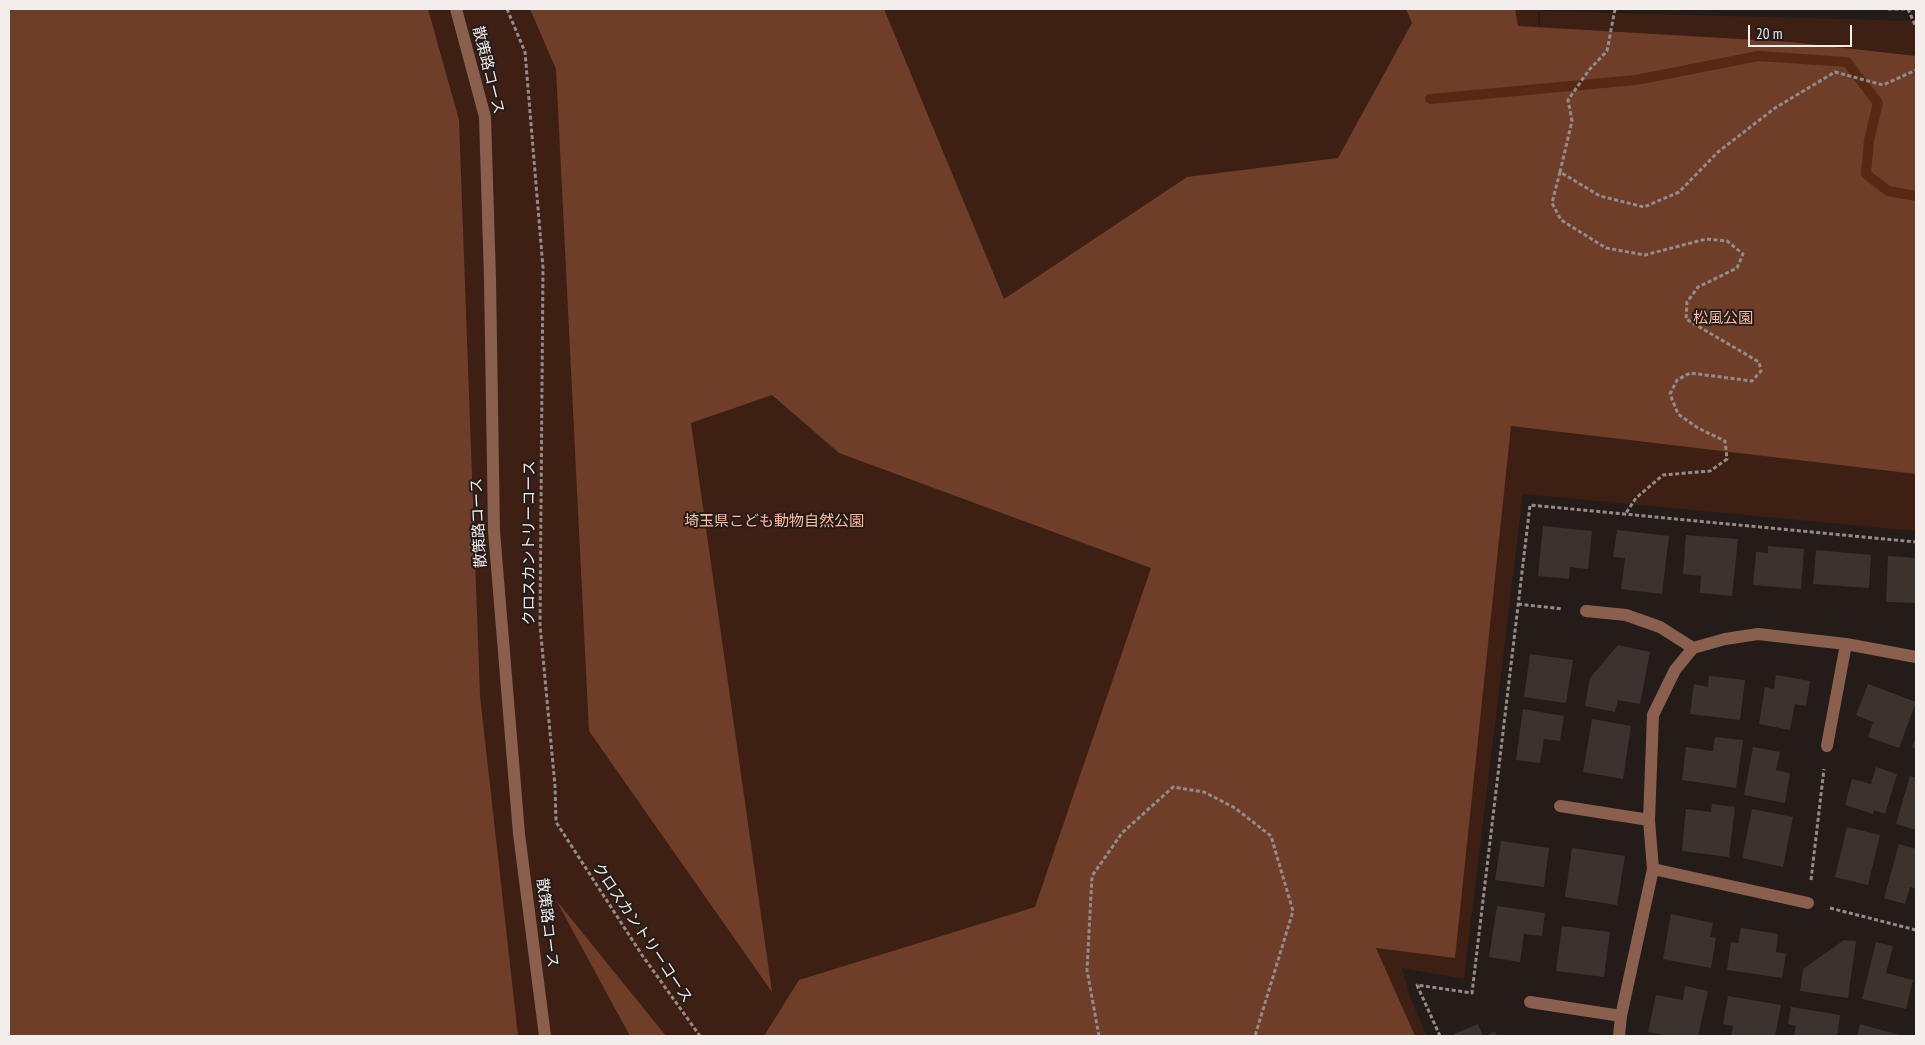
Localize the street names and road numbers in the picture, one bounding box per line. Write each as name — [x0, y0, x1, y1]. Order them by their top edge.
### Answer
street label: 散策路コース — [468, 24, 508, 116]
street label: クロスカントリーコース — [521, 461, 539, 625]
street label: 散策路コース — [468, 478, 490, 568]
street label: クロスカントリーコース — [588, 860, 696, 1006]
street label: 散策路コース — [533, 877, 561, 969]

